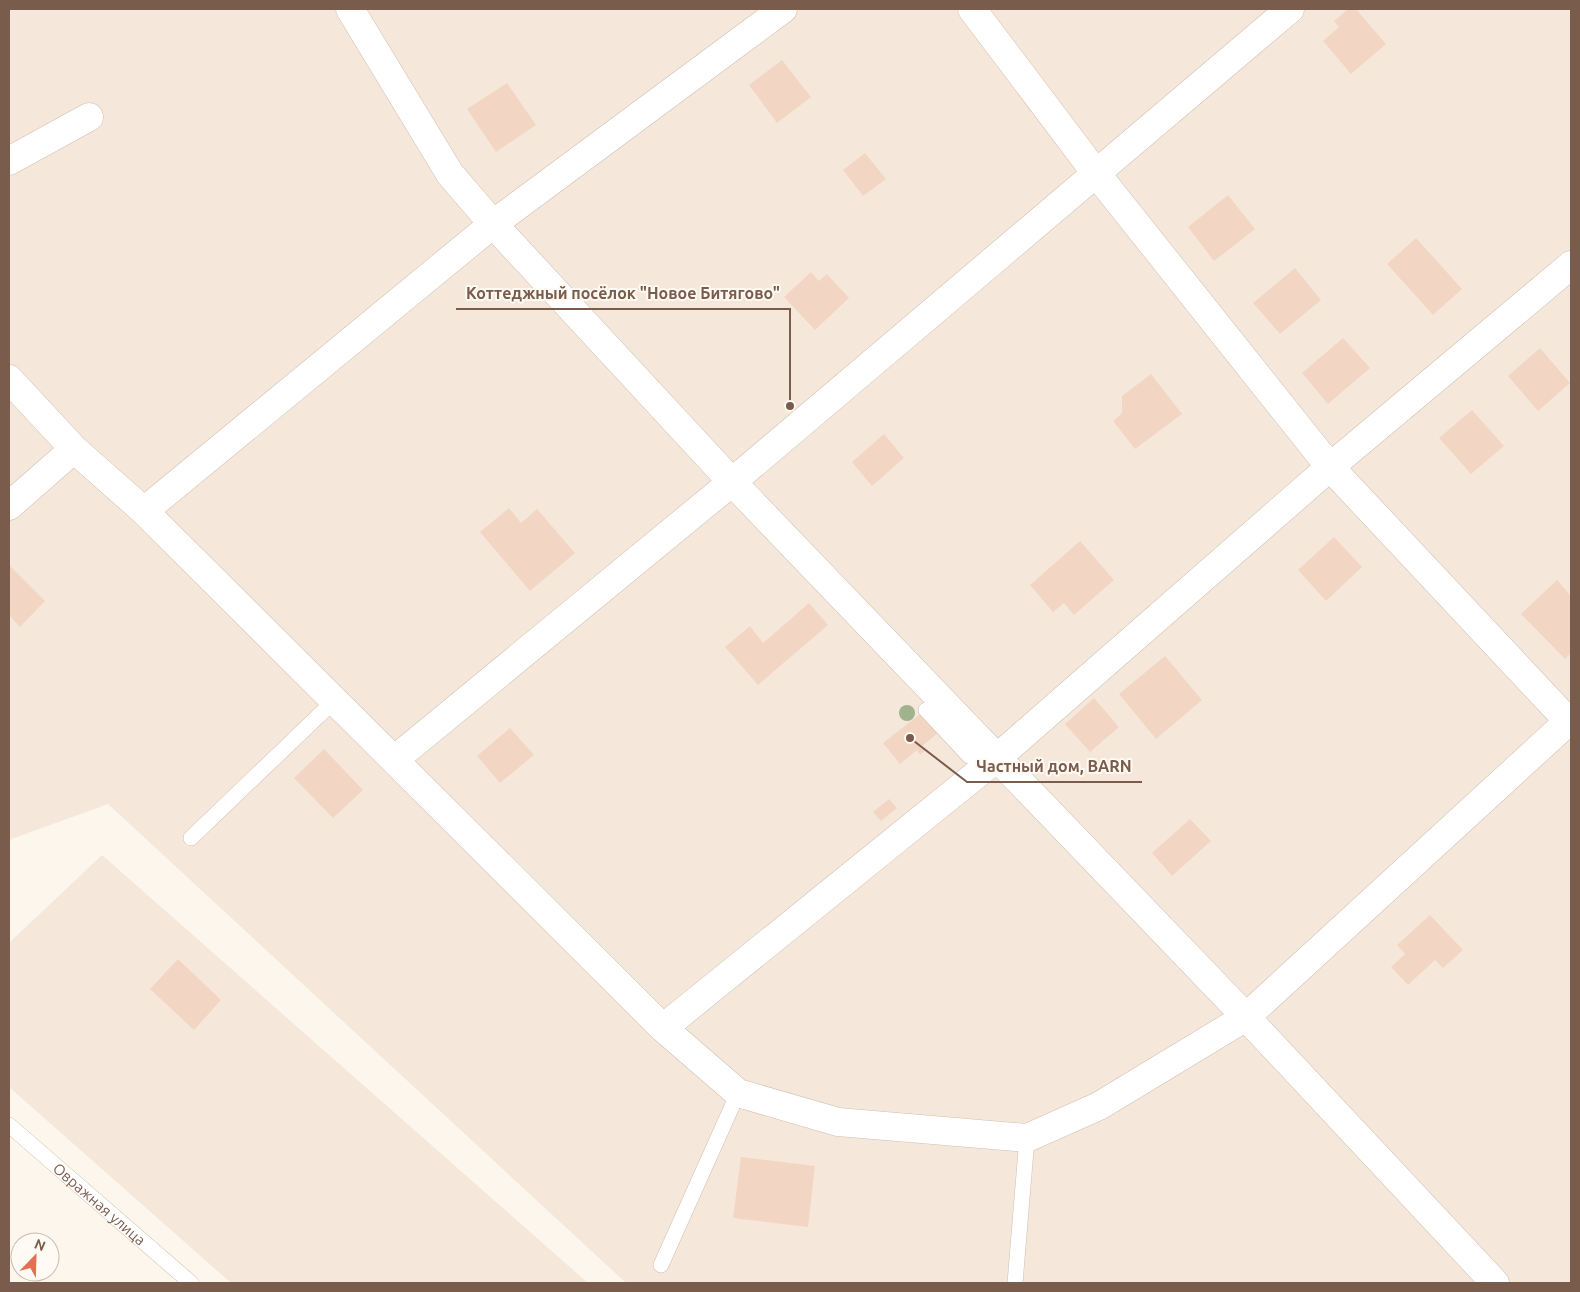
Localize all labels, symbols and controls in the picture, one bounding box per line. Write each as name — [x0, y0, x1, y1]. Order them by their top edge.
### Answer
callout: Коттеджный посёлок "Новое Битягово" — [456, 278, 790, 309]
text: Коттеджный посёлок "Новое Битягово" — [466, 284, 780, 302]
callout: Частный дом, BARN — [967, 751, 1142, 782]
text: Частный дом, BARN — [976, 757, 1132, 775]
street label: Овражная улица — [50, 1159, 149, 1248]
north arrow — [10, 1232, 60, 1282]
text: N — [32, 1236, 48, 1254]

